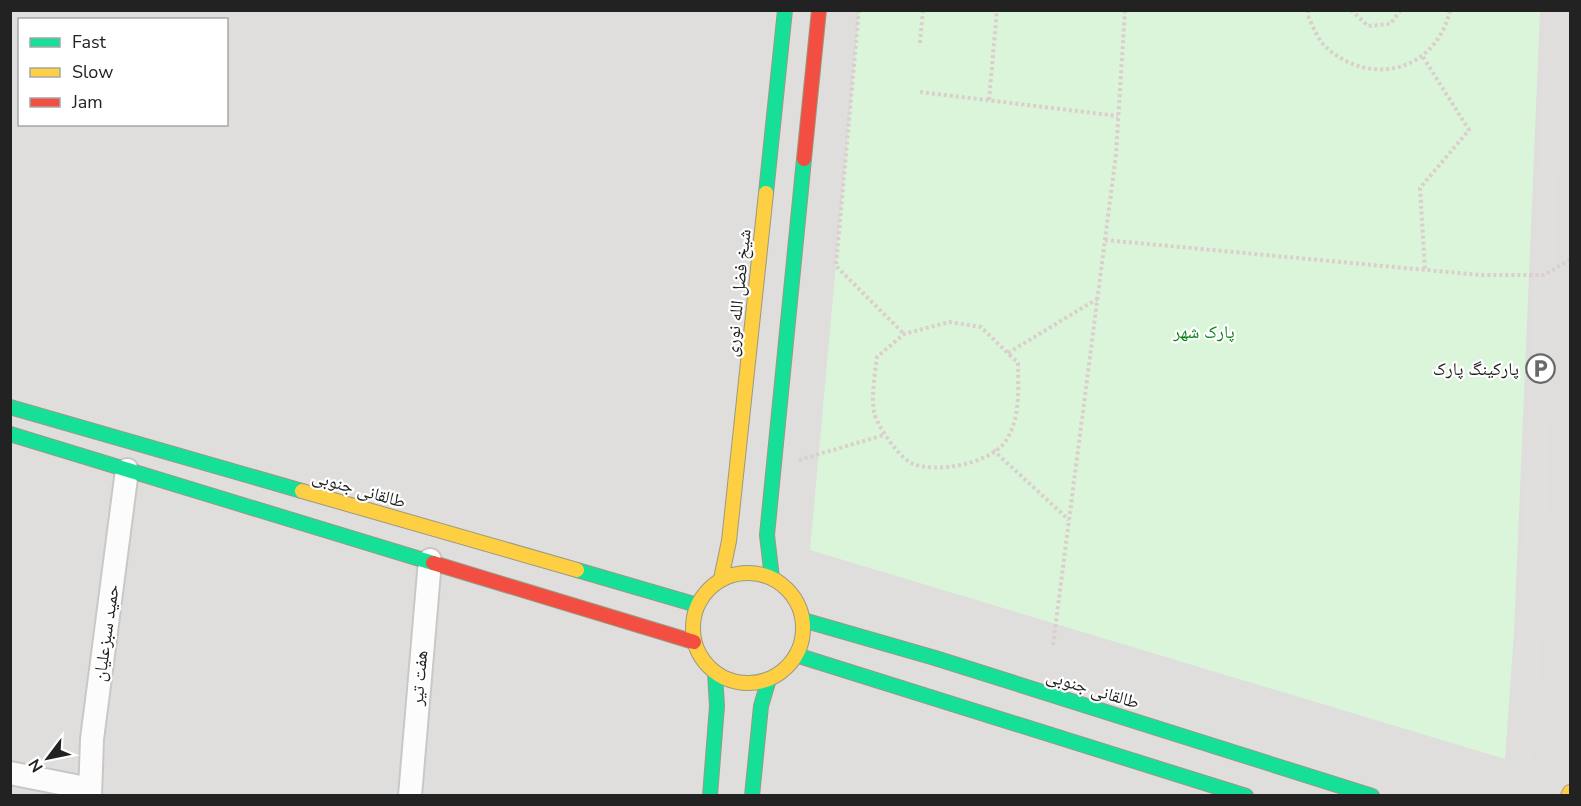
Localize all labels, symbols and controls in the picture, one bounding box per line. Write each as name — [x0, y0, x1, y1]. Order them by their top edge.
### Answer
legend — [18, 18, 228, 126]
text: Fast — [72, 30, 107, 54]
text: Slow — [72, 60, 113, 84]
text: Jam — [71, 90, 103, 114]
street label: شیخ فضل الله نوری — [719, 228, 757, 358]
park label: پارک شهر — [1172, 320, 1235, 344]
parking icon: پارکینگ پارک — [1524, 353, 1556, 385]
place label: پارکینگ پارک — [1433, 357, 1519, 381]
street label: طالقانی جنوبی — [309, 464, 409, 514]
street label: حمید سبزعلیان — [87, 583, 125, 683]
street label: هفت تیر — [405, 649, 433, 708]
street label: طالقانی جنوبی — [1044, 663, 1142, 715]
north arrow — [18, 728, 78, 788]
text: N — [24, 755, 49, 776]

